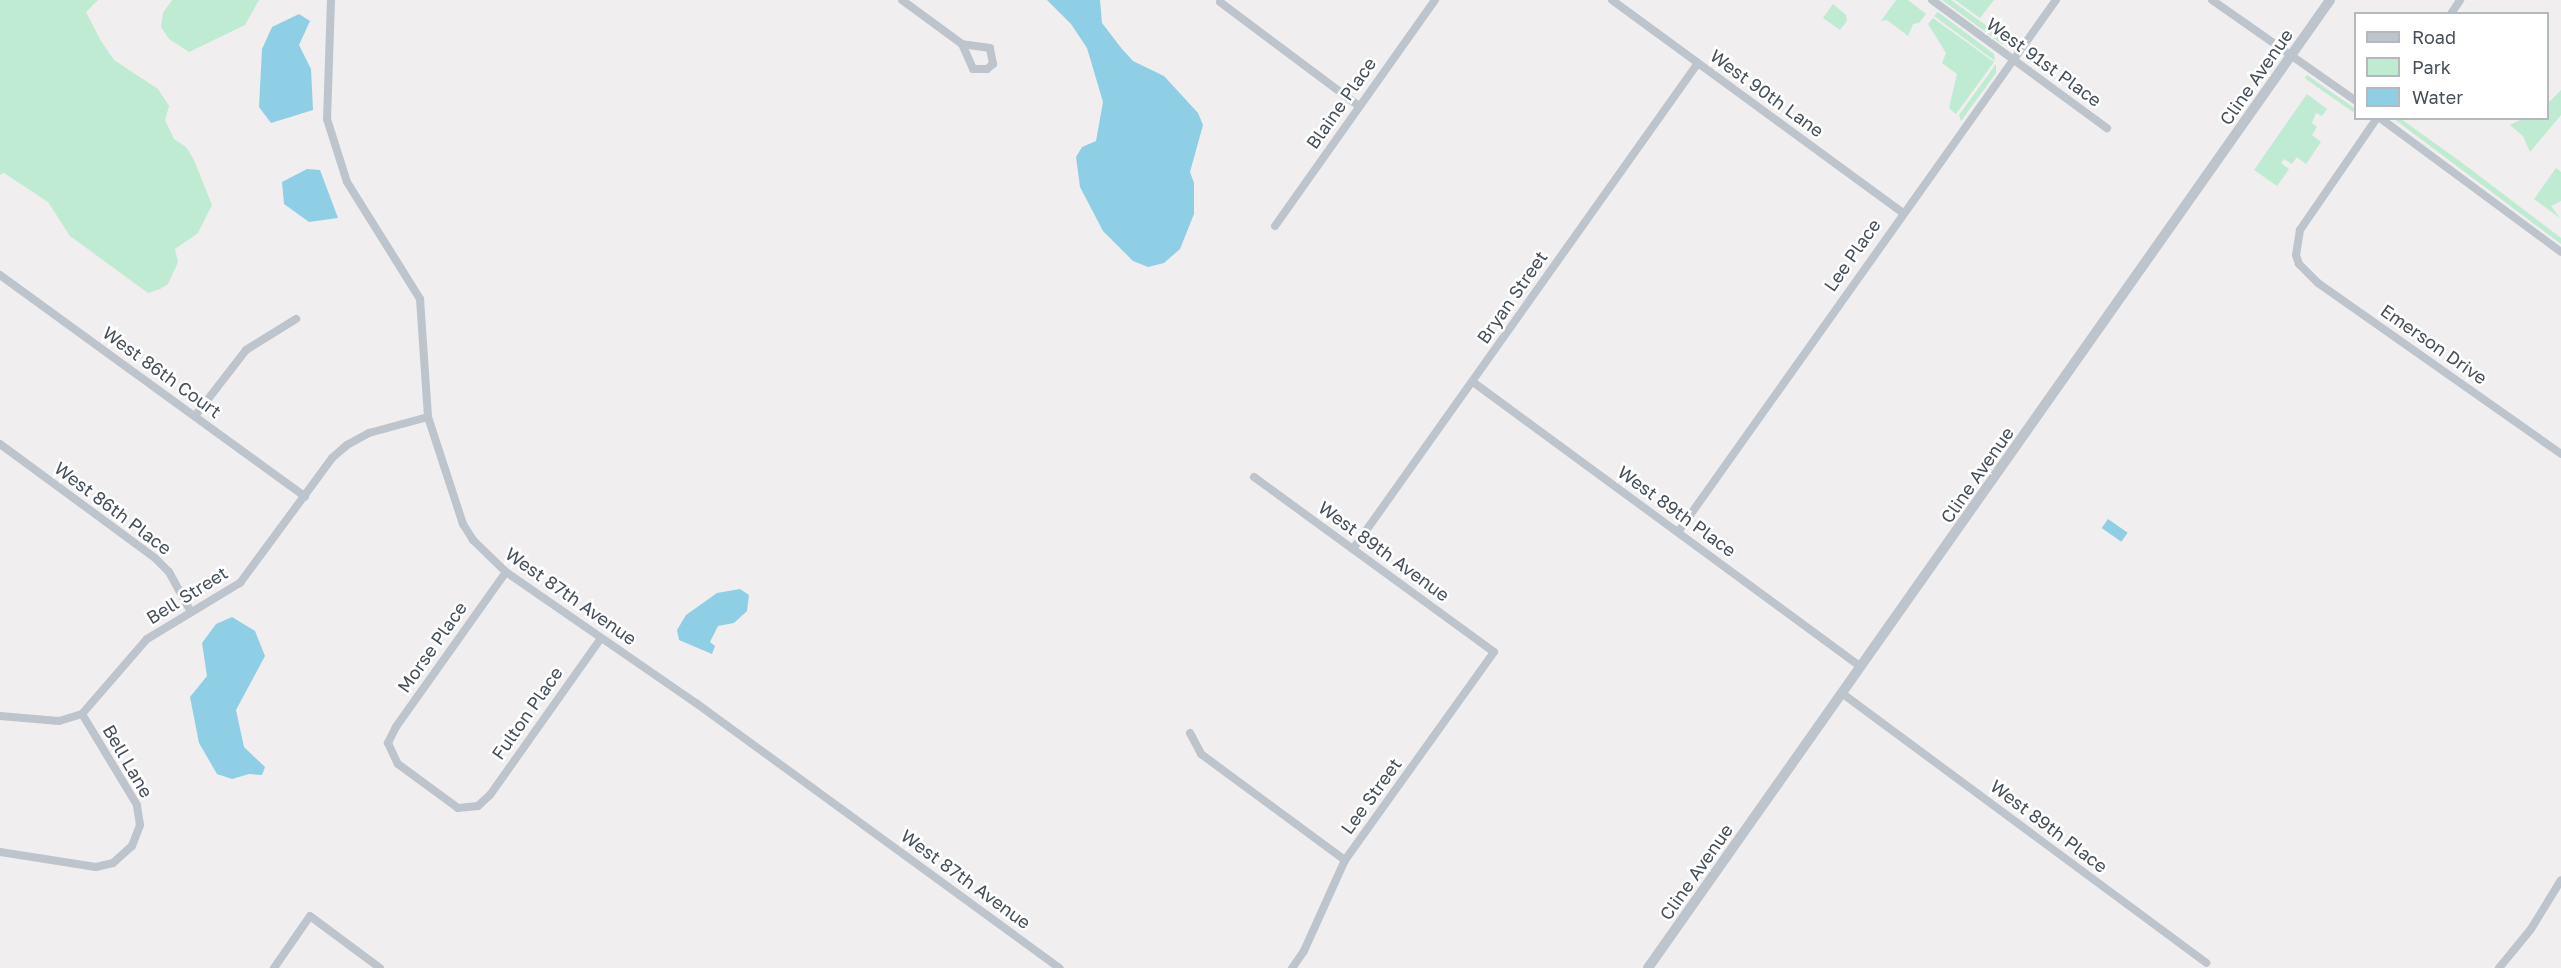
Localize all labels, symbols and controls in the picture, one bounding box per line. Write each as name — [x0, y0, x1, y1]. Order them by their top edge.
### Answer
legend — [2354, 12, 2549, 120]
street label: West 91st Place — [1982, 13, 2106, 111]
street label: Cline Avenue — [2215, 25, 2297, 129]
text: Road — [2412, 26, 2456, 48]
street label: West 90th Lane — [1706, 45, 1828, 141]
street label: Blaine Place — [1302, 53, 1380, 153]
text: Park — [2412, 56, 2451, 78]
text: Water — [2412, 86, 2463, 108]
street label: Lee Place — [1819, 215, 1885, 295]
street label: Bryan Street — [1472, 246, 1552, 348]
street label: Emerson Drive — [2377, 299, 2491, 389]
street label: West 86th Court — [98, 322, 226, 422]
street label: Cline Avenue — [1936, 423, 2018, 527]
street label: West 86th Place — [50, 457, 176, 559]
street label: West 89th Place — [1614, 461, 1740, 561]
street label: West 89th Avenue — [1314, 496, 1454, 606]
street label: West 87th Avenue — [501, 543, 641, 649]
street label: Bell Street — [142, 562, 232, 628]
street label: Morse Place — [393, 597, 471, 697]
street label: Fulton Place — [487, 662, 567, 764]
street label: Bell Lane — [98, 721, 158, 801]
street label: Lee Street — [1336, 754, 1406, 838]
street label: West 89th Place — [1986, 775, 2112, 877]
street label: Cline Avenue — [1655, 820, 1737, 924]
street label: West 87th Avenue — [897, 825, 1035, 933]

